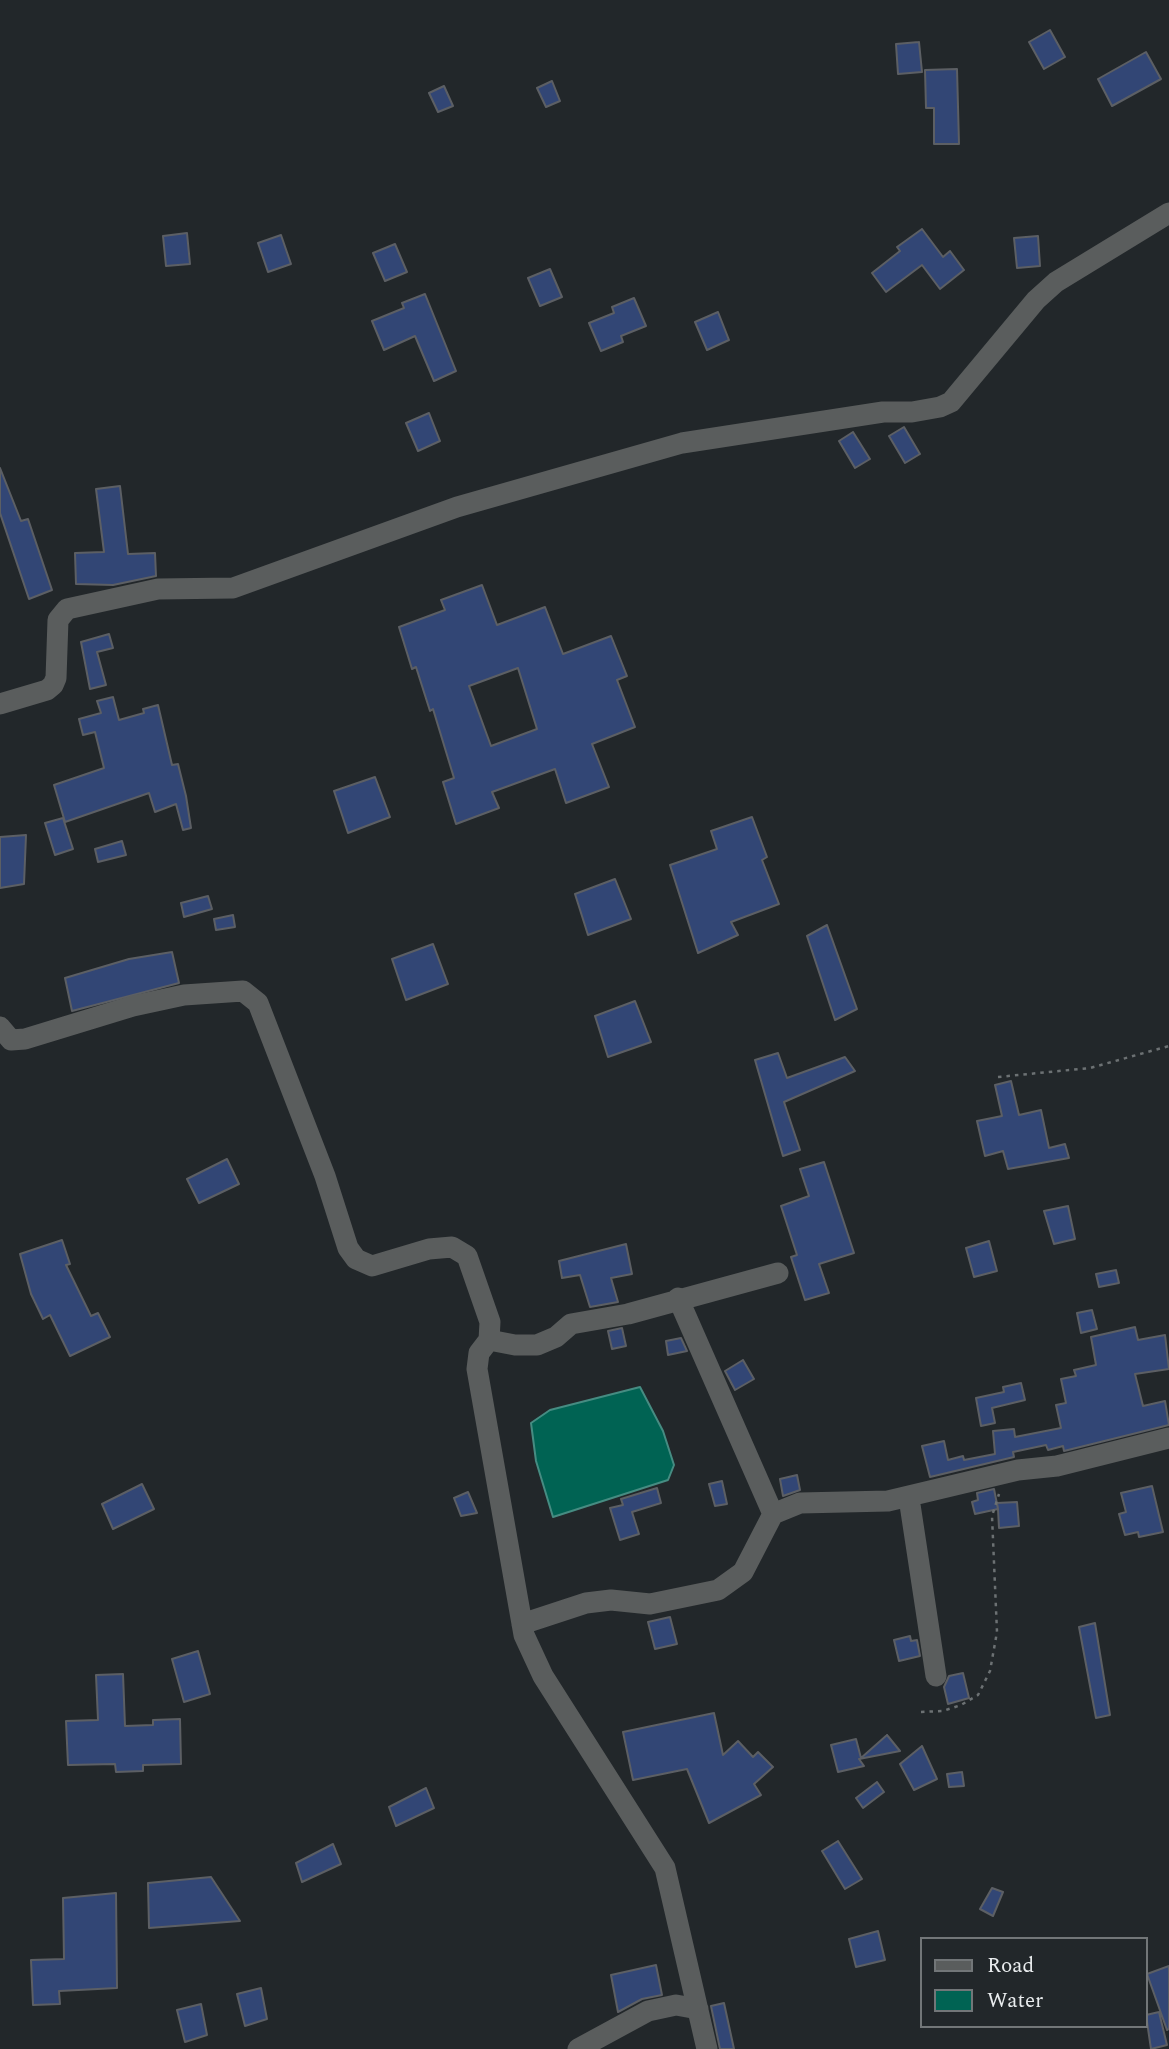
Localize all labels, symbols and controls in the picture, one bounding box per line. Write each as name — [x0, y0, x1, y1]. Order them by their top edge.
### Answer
legend — [920, 1937, 1148, 2028]
text: Road — [987, 1950, 1034, 1982]
text: Water — [987, 1985, 1043, 2017]

